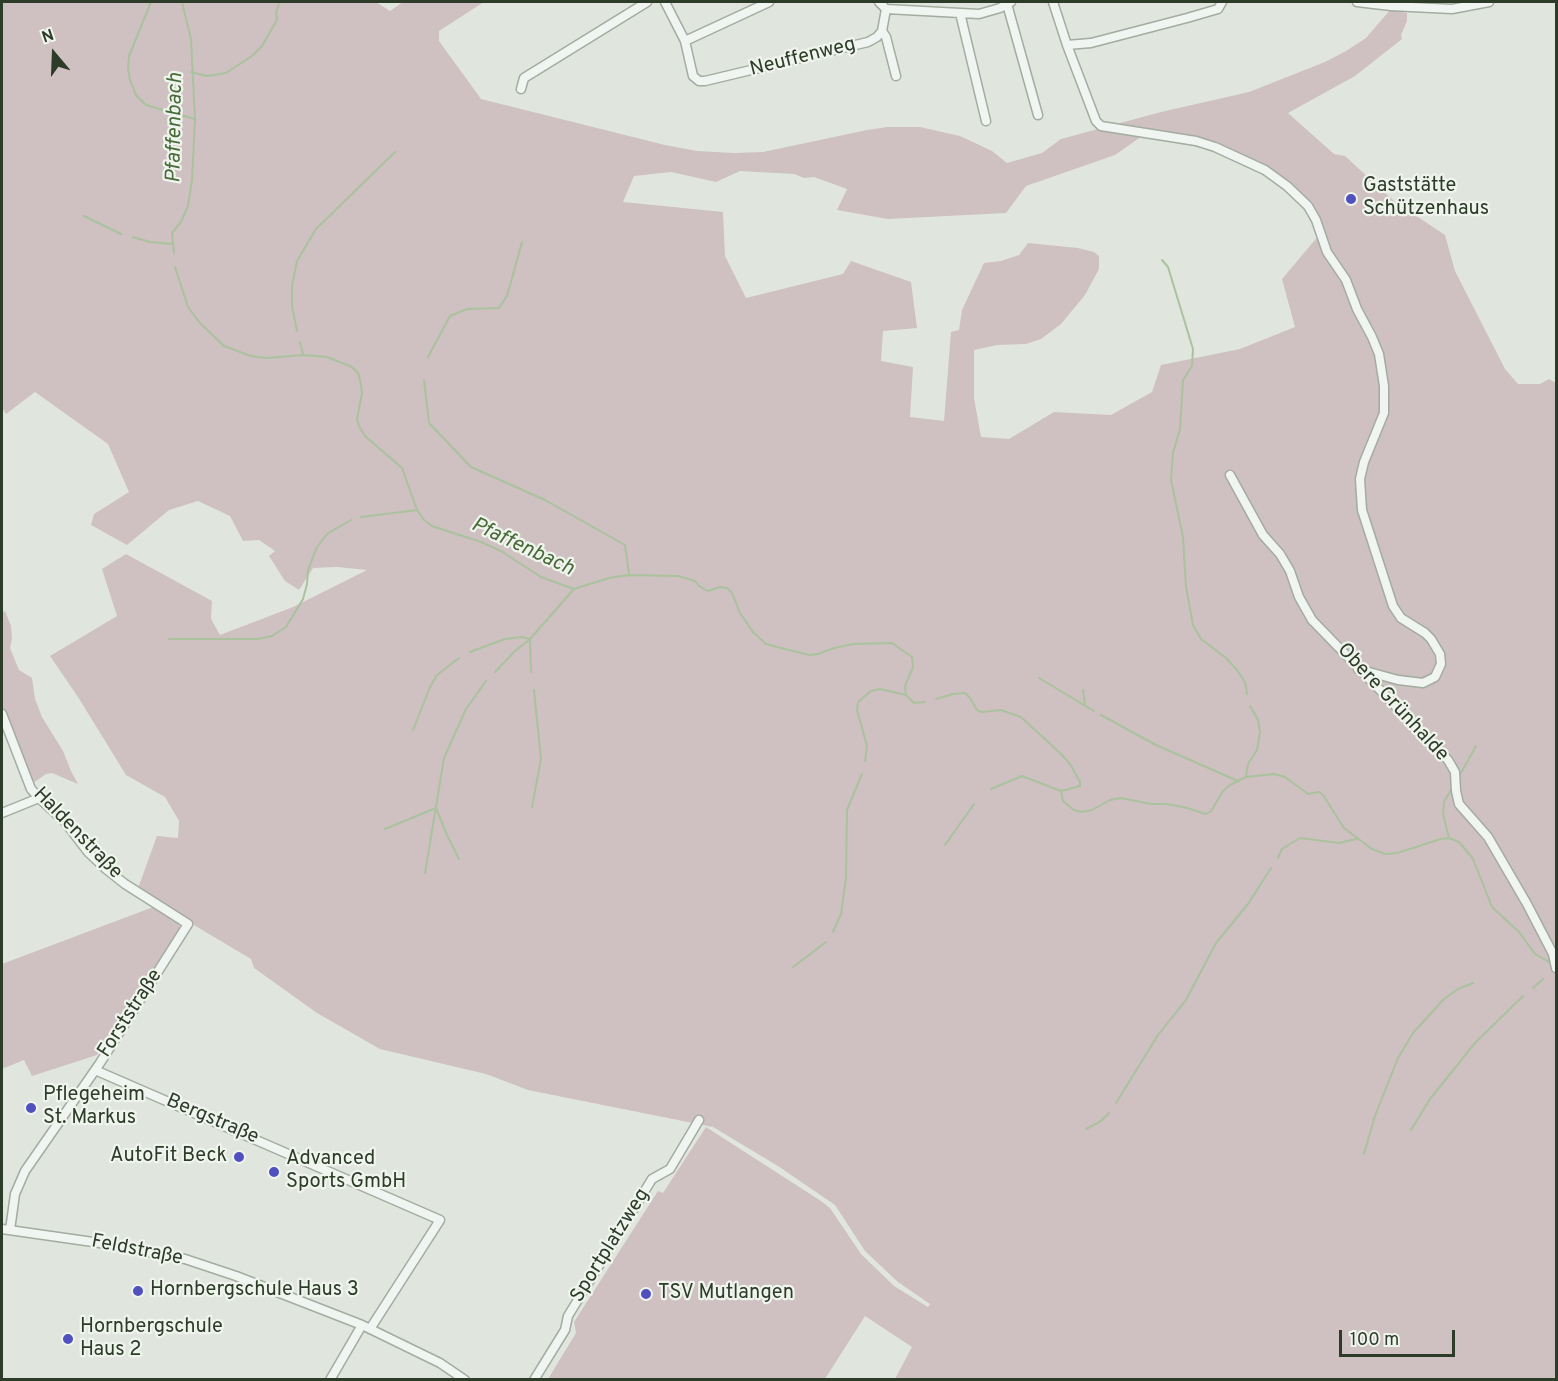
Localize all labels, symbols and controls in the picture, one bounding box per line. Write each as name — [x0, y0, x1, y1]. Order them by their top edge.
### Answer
north arrow — [24, 24, 84, 84]
text: N — [39, 26, 57, 48]
street label: Neuffenweg — [748, 33, 858, 83]
water label: Pfaffenbach — [162, 73, 190, 183]
place label: Gaststätte Schützenhaus — [1363, 175, 1489, 222]
marker: Gaststätte Schützenhaus — [1344, 192, 1358, 206]
water label: Pfaffenbach — [467, 513, 577, 583]
street label: Obere Grünhalde — [1331, 639, 1453, 767]
street label: Haldenstraße — [27, 783, 127, 885]
street label: Forststraße — [94, 965, 168, 1063]
place label: Pflegeheim St. Markus — [43, 1084, 145, 1131]
street label: Bergstraße — [162, 1090, 262, 1150]
marker: Pflegeheim St. Markus — [24, 1101, 38, 1115]
place label: AutoFit Beck — [110, 1145, 227, 1169]
place label: Advanced Sports GmbH — [286, 1148, 406, 1195]
marker: AutoFit Beck — [232, 1150, 246, 1164]
marker: Advanced Sports GmbH — [267, 1165, 281, 1179]
street label: Sportplatzweg — [566, 1185, 656, 1307]
street label: Feldstraße — [89, 1230, 185, 1272]
place label: Hornbergschule Haus 3 — [150, 1279, 359, 1303]
place label: TSV Mutlangen — [658, 1282, 794, 1306]
marker: Hornbergschule Haus 3 — [131, 1284, 145, 1298]
marker: TSV Mutlangen — [639, 1287, 653, 1301]
place label: Hornbergschule Haus 2 — [80, 1316, 223, 1363]
scale bar — [1342, 1318, 1458, 1356]
text: 100 m — [1350, 1329, 1399, 1352]
marker: Hornbergschule Haus 2 — [61, 1332, 75, 1346]

